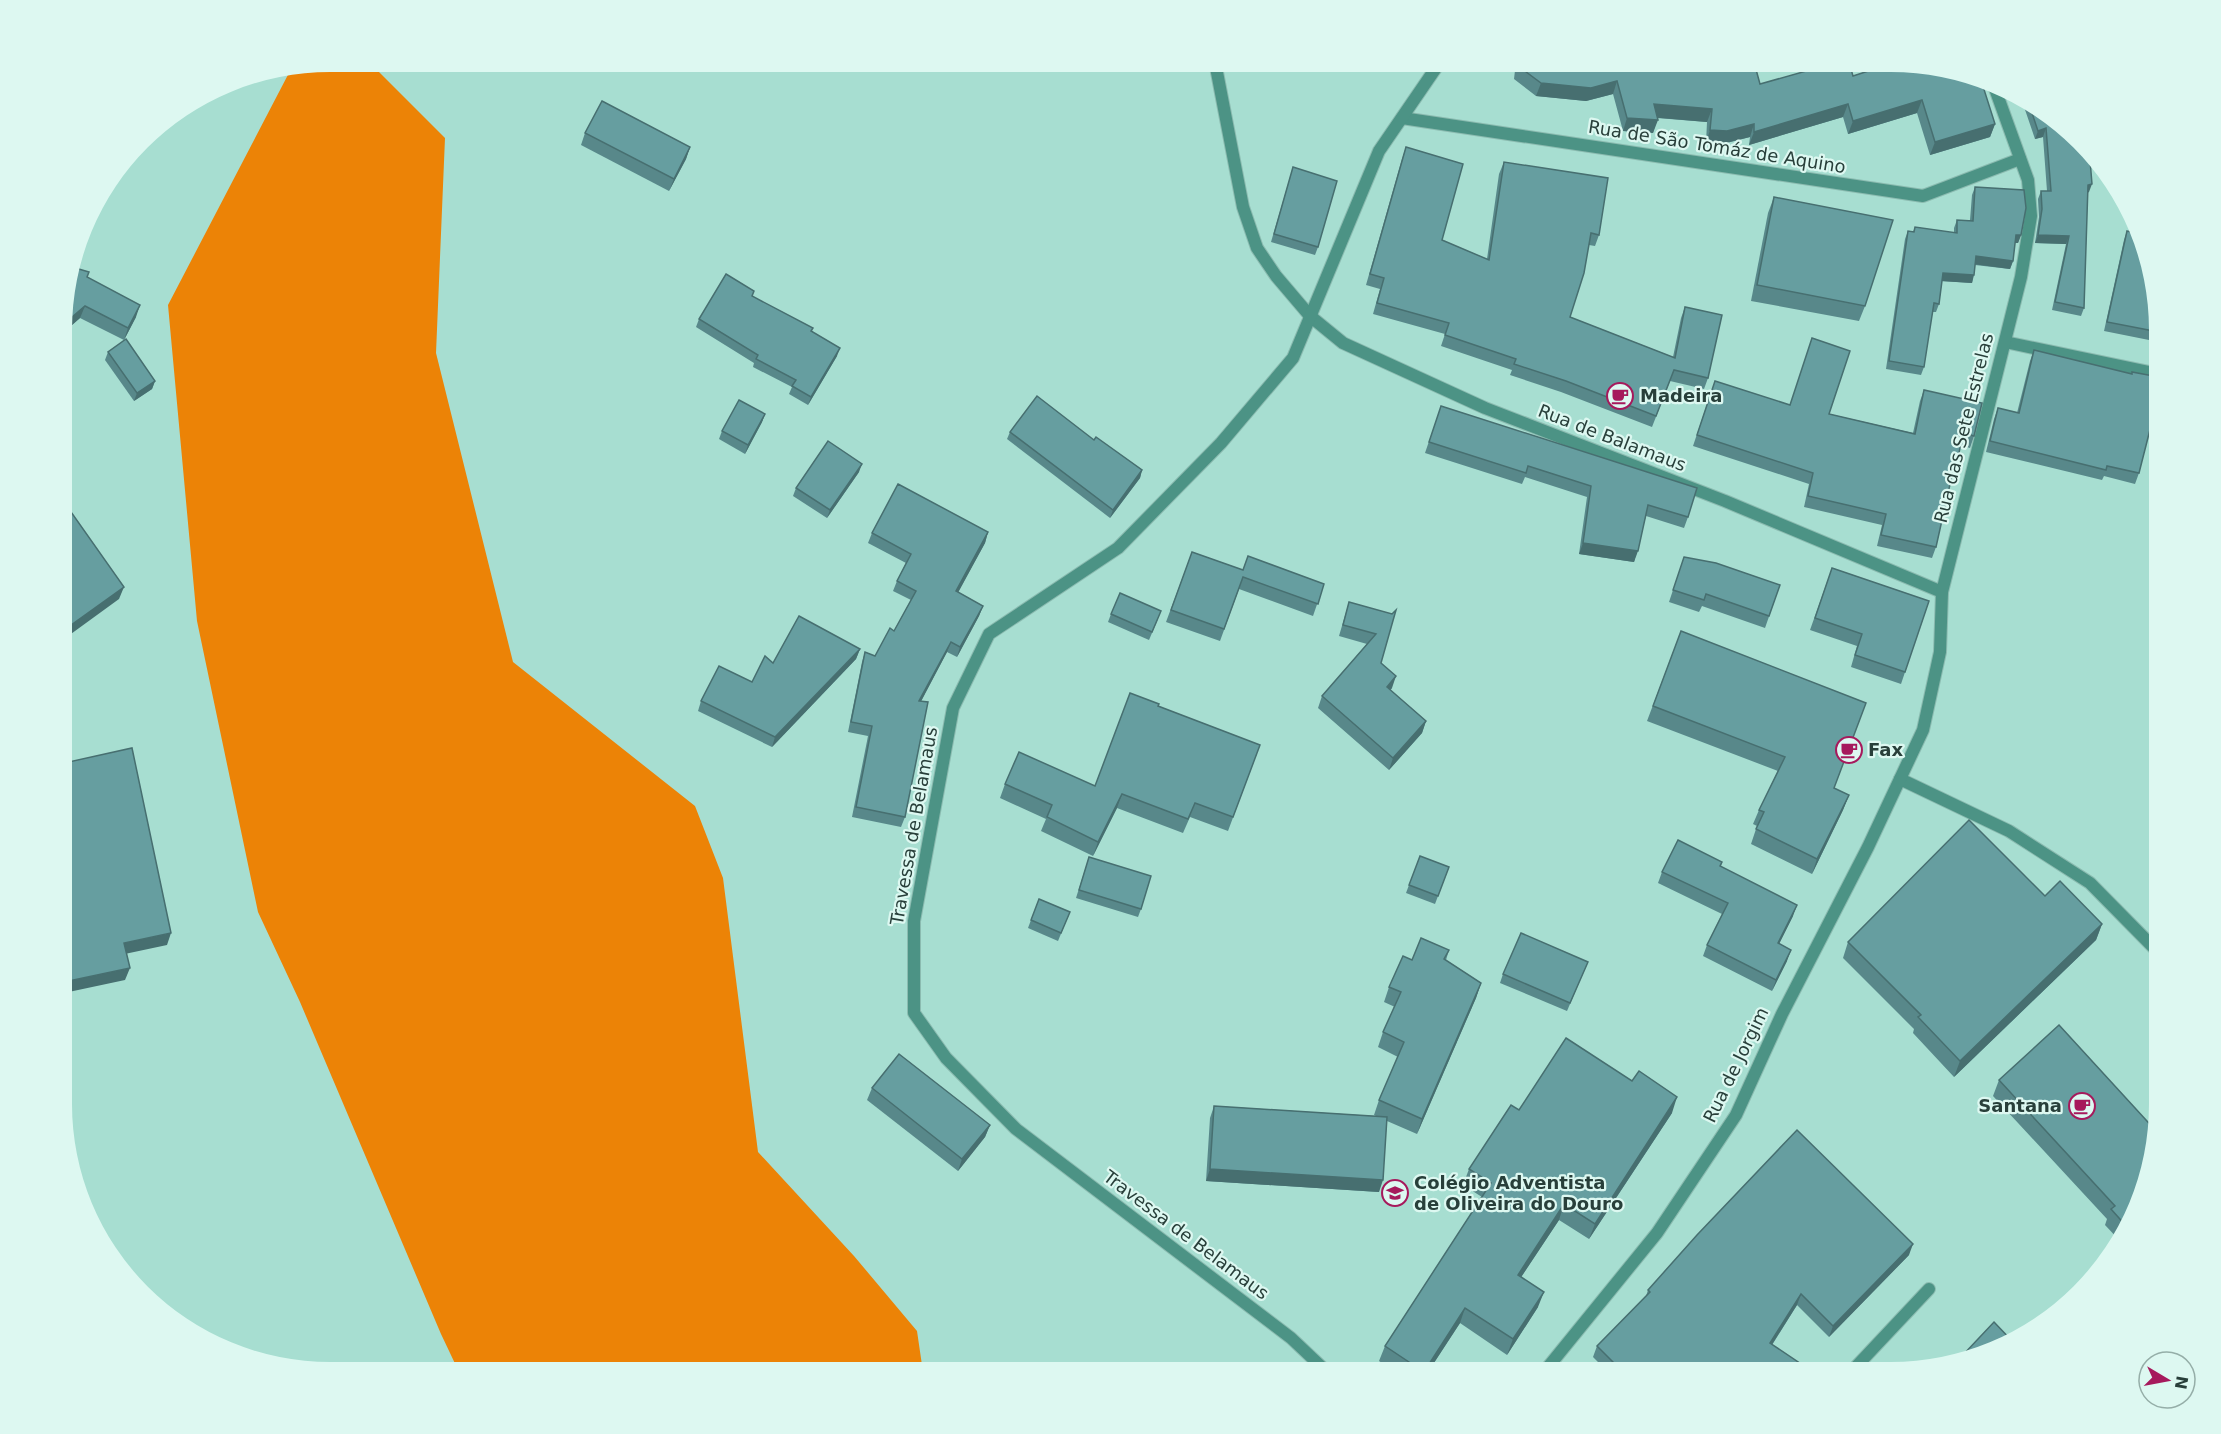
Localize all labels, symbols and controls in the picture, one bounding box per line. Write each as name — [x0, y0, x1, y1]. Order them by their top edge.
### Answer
street label: Rua de São Tomáz de Aquino — [1587, 116, 1847, 177]
street label: Rua das Sete Estrelas — [1930, 331, 1997, 525]
cafe icon: Madeira — [1605, 381, 1635, 411]
place label: Madeira — [1640, 385, 1722, 406]
street label: Rua de Balamaus — [1535, 400, 1689, 475]
street label: Travessa de Belamaus — [886, 725, 941, 928]
cafe icon: Fax — [1834, 735, 1864, 765]
place label: Fax — [1868, 739, 1903, 760]
street label: Rua de Jorgim — [1699, 1004, 1772, 1126]
cafe icon: Santana — [2067, 1091, 2097, 1121]
place label: Santana — [1978, 1095, 2062, 1116]
street label: Travessa de Belamaus — [1099, 1165, 1273, 1303]
place label: Colégio Adventista de Oliveira do Douro — [1414, 1172, 1623, 1214]
school or university icon: Colégio Adventista de Oliveira do Douro — [1380, 1178, 1410, 1208]
north arrow — [2137, 1350, 2197, 1410]
text: N — [2171, 1374, 2192, 1391]

